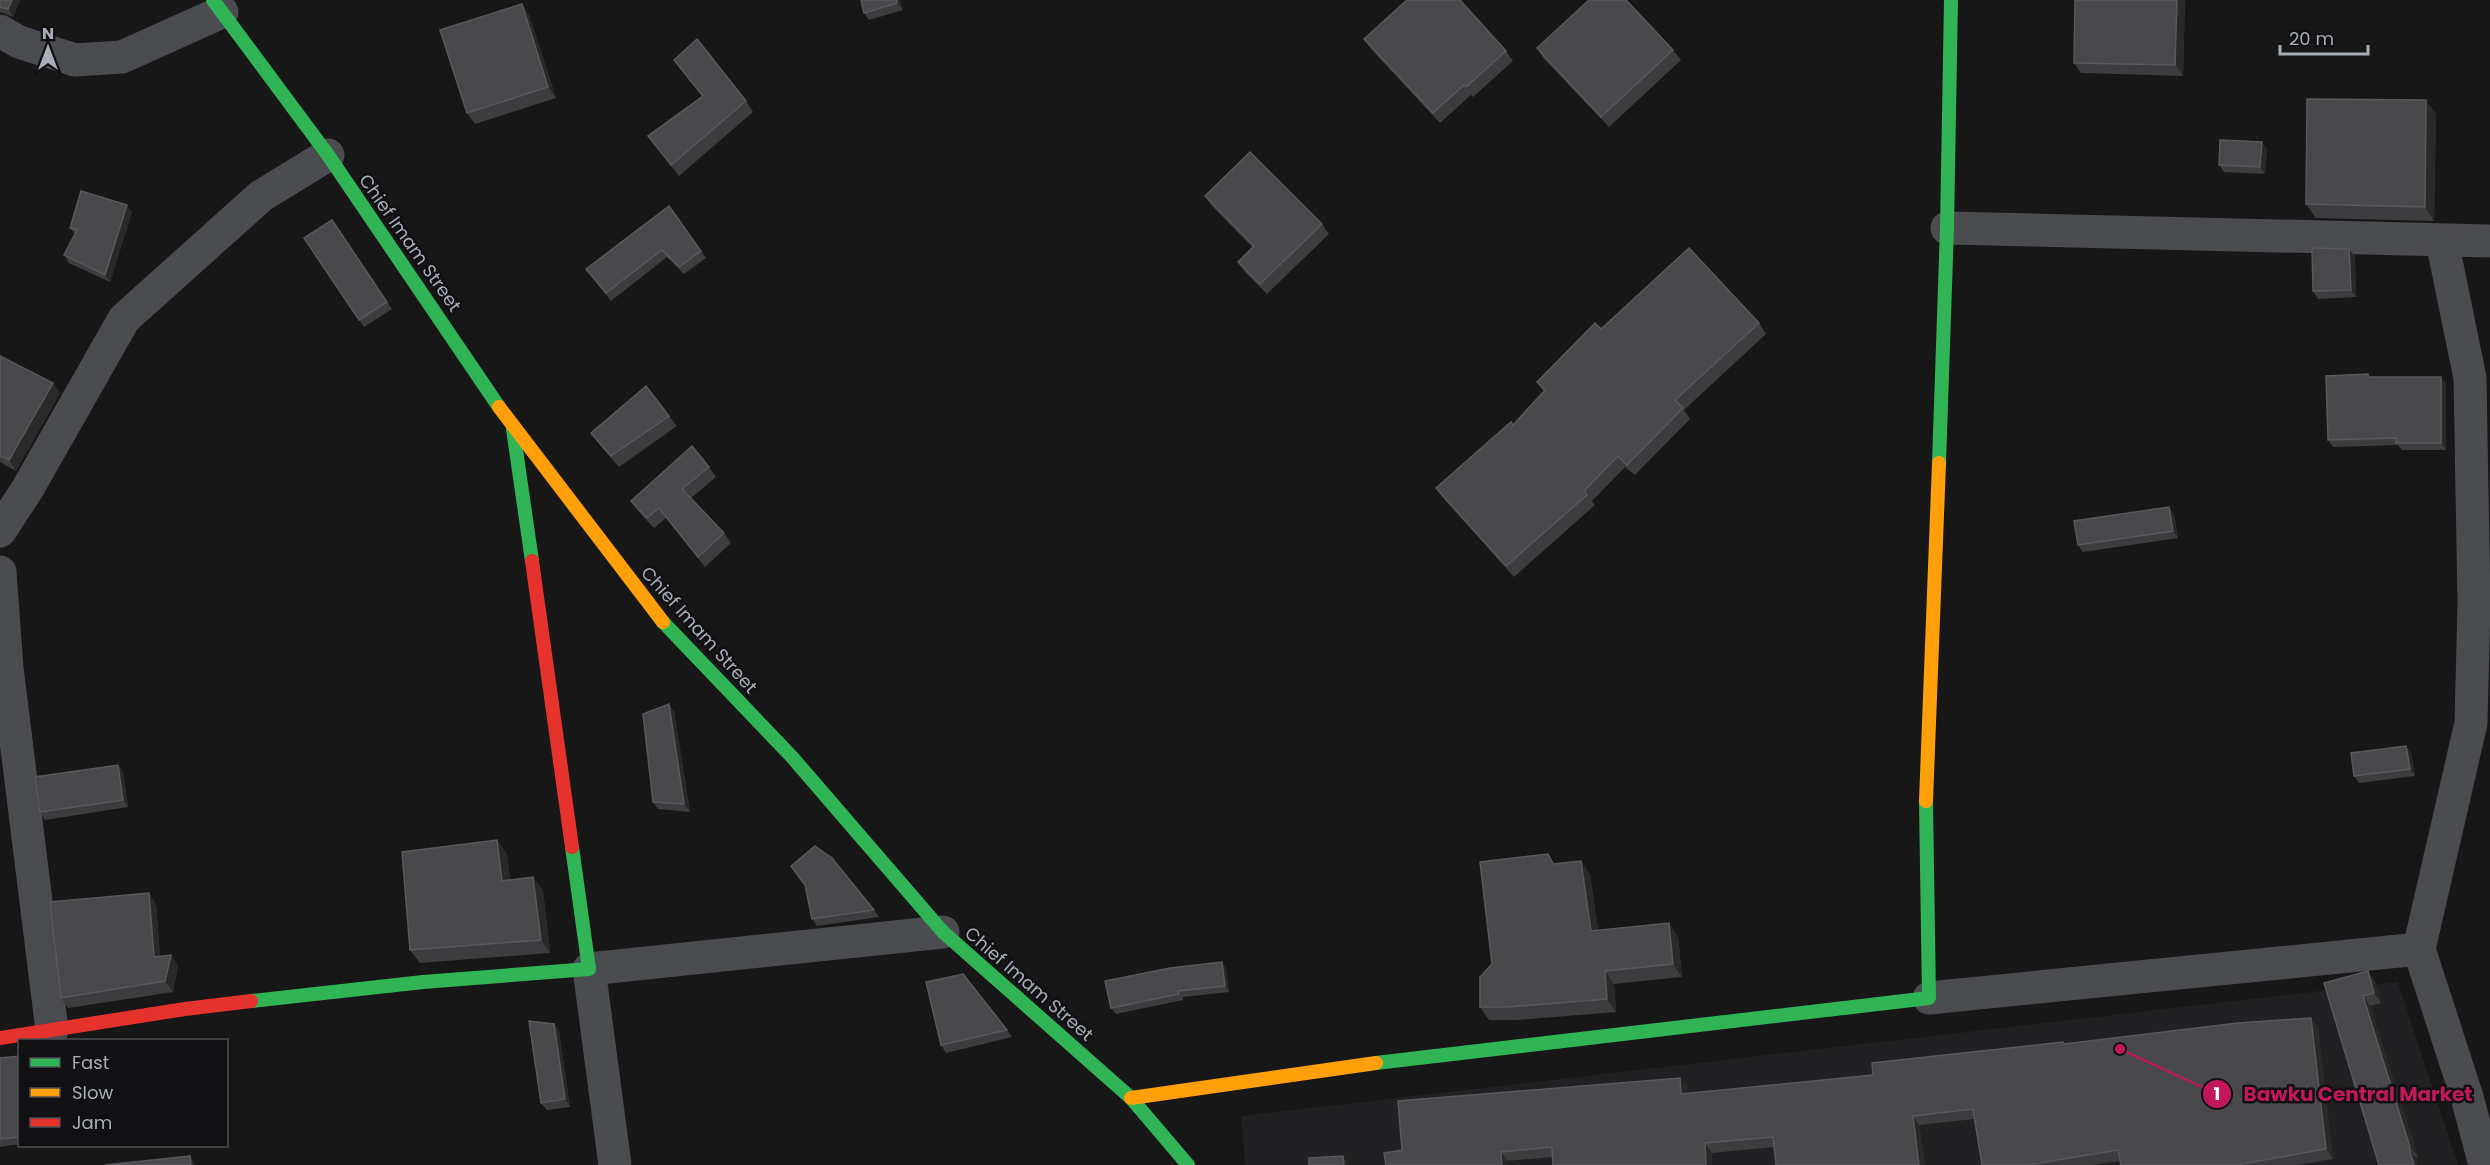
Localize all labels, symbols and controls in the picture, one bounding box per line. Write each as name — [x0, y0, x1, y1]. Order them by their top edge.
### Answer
north arrow — [18, 18, 78, 78]
scale bar — [2280, 18, 2368, 56]
text: N — [42, 22, 54, 45]
text: 20 m — [2289, 26, 2334, 51]
street label: Chief Imam Street — [353, 169, 467, 317]
street label: Chief Imam Street — [636, 561, 763, 699]
street label: Chief Imam Street — [960, 921, 1099, 1046]
legend — [18, 1039, 228, 1147]
text: Fast — [72, 1050, 109, 1075]
callout: Bawku Central Market — [2202, 1075, 2485, 1113]
text: Slow — [72, 1080, 114, 1105]
text: Bawku Central Market — [2244, 1080, 2472, 1108]
text: 1 — [2214, 1081, 2220, 1106]
text: Jam — [72, 1110, 112, 1135]

